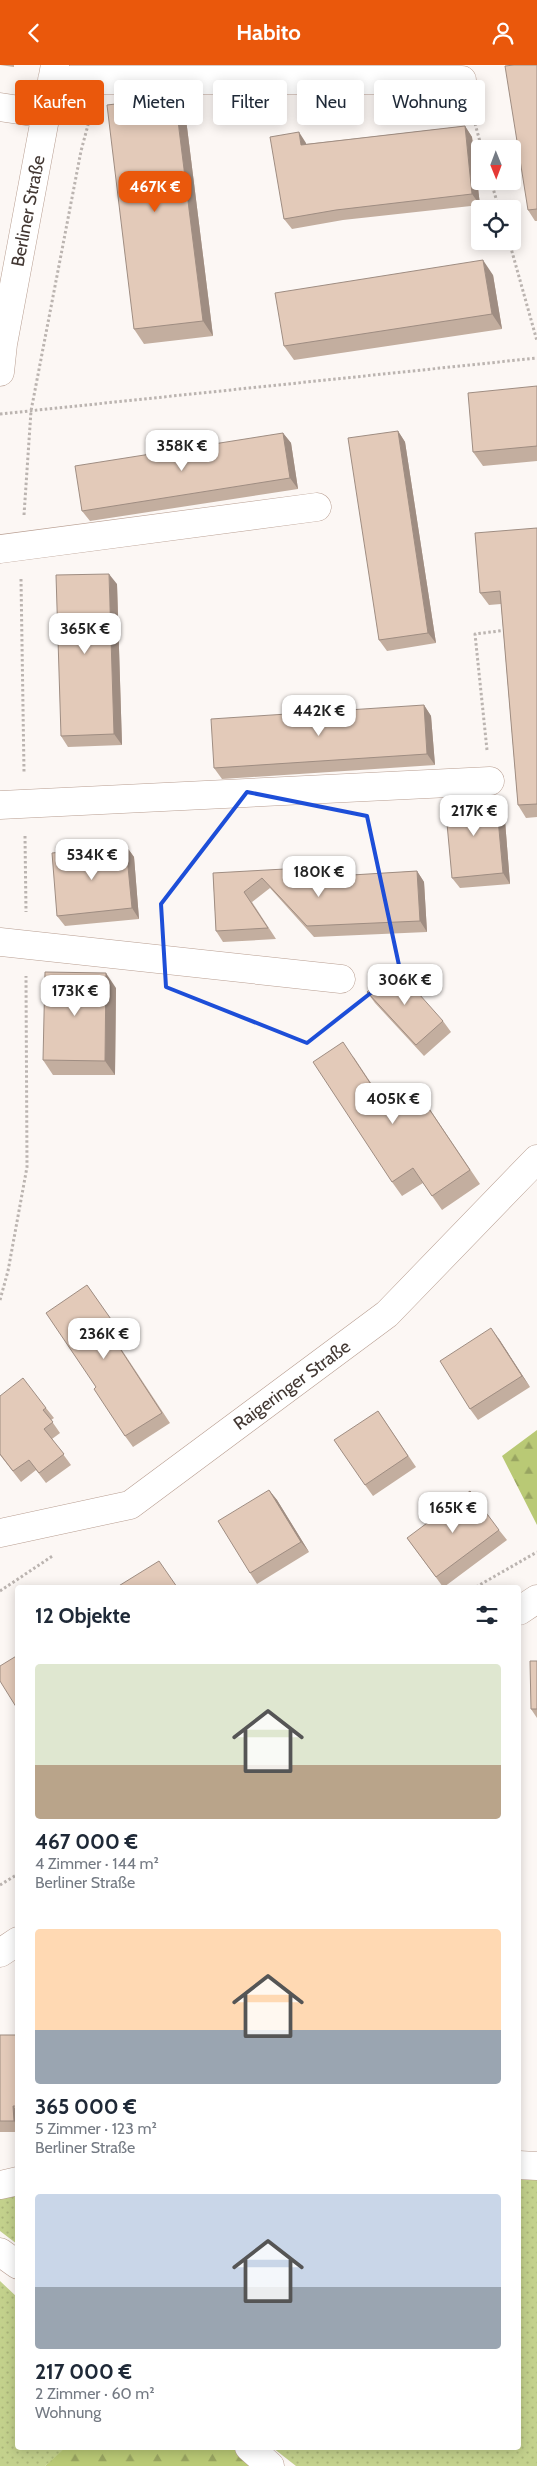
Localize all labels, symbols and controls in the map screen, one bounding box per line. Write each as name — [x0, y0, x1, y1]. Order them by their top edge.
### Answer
icon: back — [20, 19, 48, 47]
text: Habito — [236, 19, 301, 46]
icon: person — [489, 19, 517, 47]
chip: Kaufen — [15, 80, 104, 125]
chip: Mieten — [114, 80, 203, 125]
chip: Filter — [213, 80, 287, 125]
chip: Neu — [297, 80, 364, 125]
chip: Wohnung — [374, 80, 485, 125]
north arrow — [471, 140, 521, 190]
map controls — [471, 140, 521, 250]
street label: Berliner Straße — [6, 154, 50, 268]
pin: 467K € — [114, 171, 196, 213]
text: 467K € — [130, 177, 180, 196]
button: locate — [471, 200, 521, 250]
pin: 358K € — [141, 429, 223, 472]
text: 358K € — [157, 436, 207, 455]
pin: 365K € — [44, 613, 126, 655]
text: 365K € — [60, 619, 110, 638]
pin: 442K € — [278, 695, 360, 737]
text: 442K € — [293, 701, 345, 720]
pin: 217K € — [433, 795, 515, 837]
text: 217K € — [451, 801, 497, 820]
pin: 534K € — [51, 839, 133, 881]
text: 534K € — [66, 845, 118, 864]
pin: 180K € — [278, 855, 360, 898]
text: 180K € — [294, 862, 344, 881]
pin: 306K € — [364, 963, 446, 1006]
text: 306K € — [379, 970, 431, 989]
pin: 173K € — [34, 975, 116, 1017]
text: 173K € — [52, 981, 98, 1000]
pin: 405K € — [352, 1083, 434, 1125]
text: 405K € — [366, 1089, 420, 1108]
pin: 236K € — [63, 1317, 145, 1360]
text: 236K € — [79, 1324, 129, 1343]
street label: Raigeringer Straße — [229, 1335, 355, 1435]
pin: 165K € — [412, 1491, 494, 1534]
text: 165K € — [429, 1498, 477, 1517]
icon: filters — [473, 1601, 501, 1629]
text: 12 Objekte — [35, 1603, 130, 1628]
icon: home — [223, 1696, 313, 1786]
text: 467 000 € — [35, 1829, 138, 1854]
text: 4 Zimmer · 144 m² — [35, 1854, 159, 1873]
text: Berliner Straße — [35, 1873, 135, 1892]
icon: home — [223, 1961, 313, 2051]
text: 365 000 € — [35, 2094, 137, 2119]
text: 5 Zimmer · 123 m² — [35, 2119, 157, 2138]
text: Berliner Straße — [35, 2138, 135, 2157]
icon: home — [223, 2226, 313, 2316]
text: 217 000 € — [35, 2359, 132, 2384]
text: 2 Zimmer · 60 m² — [35, 2384, 155, 2403]
text: Wohnung — [35, 2403, 101, 2422]

